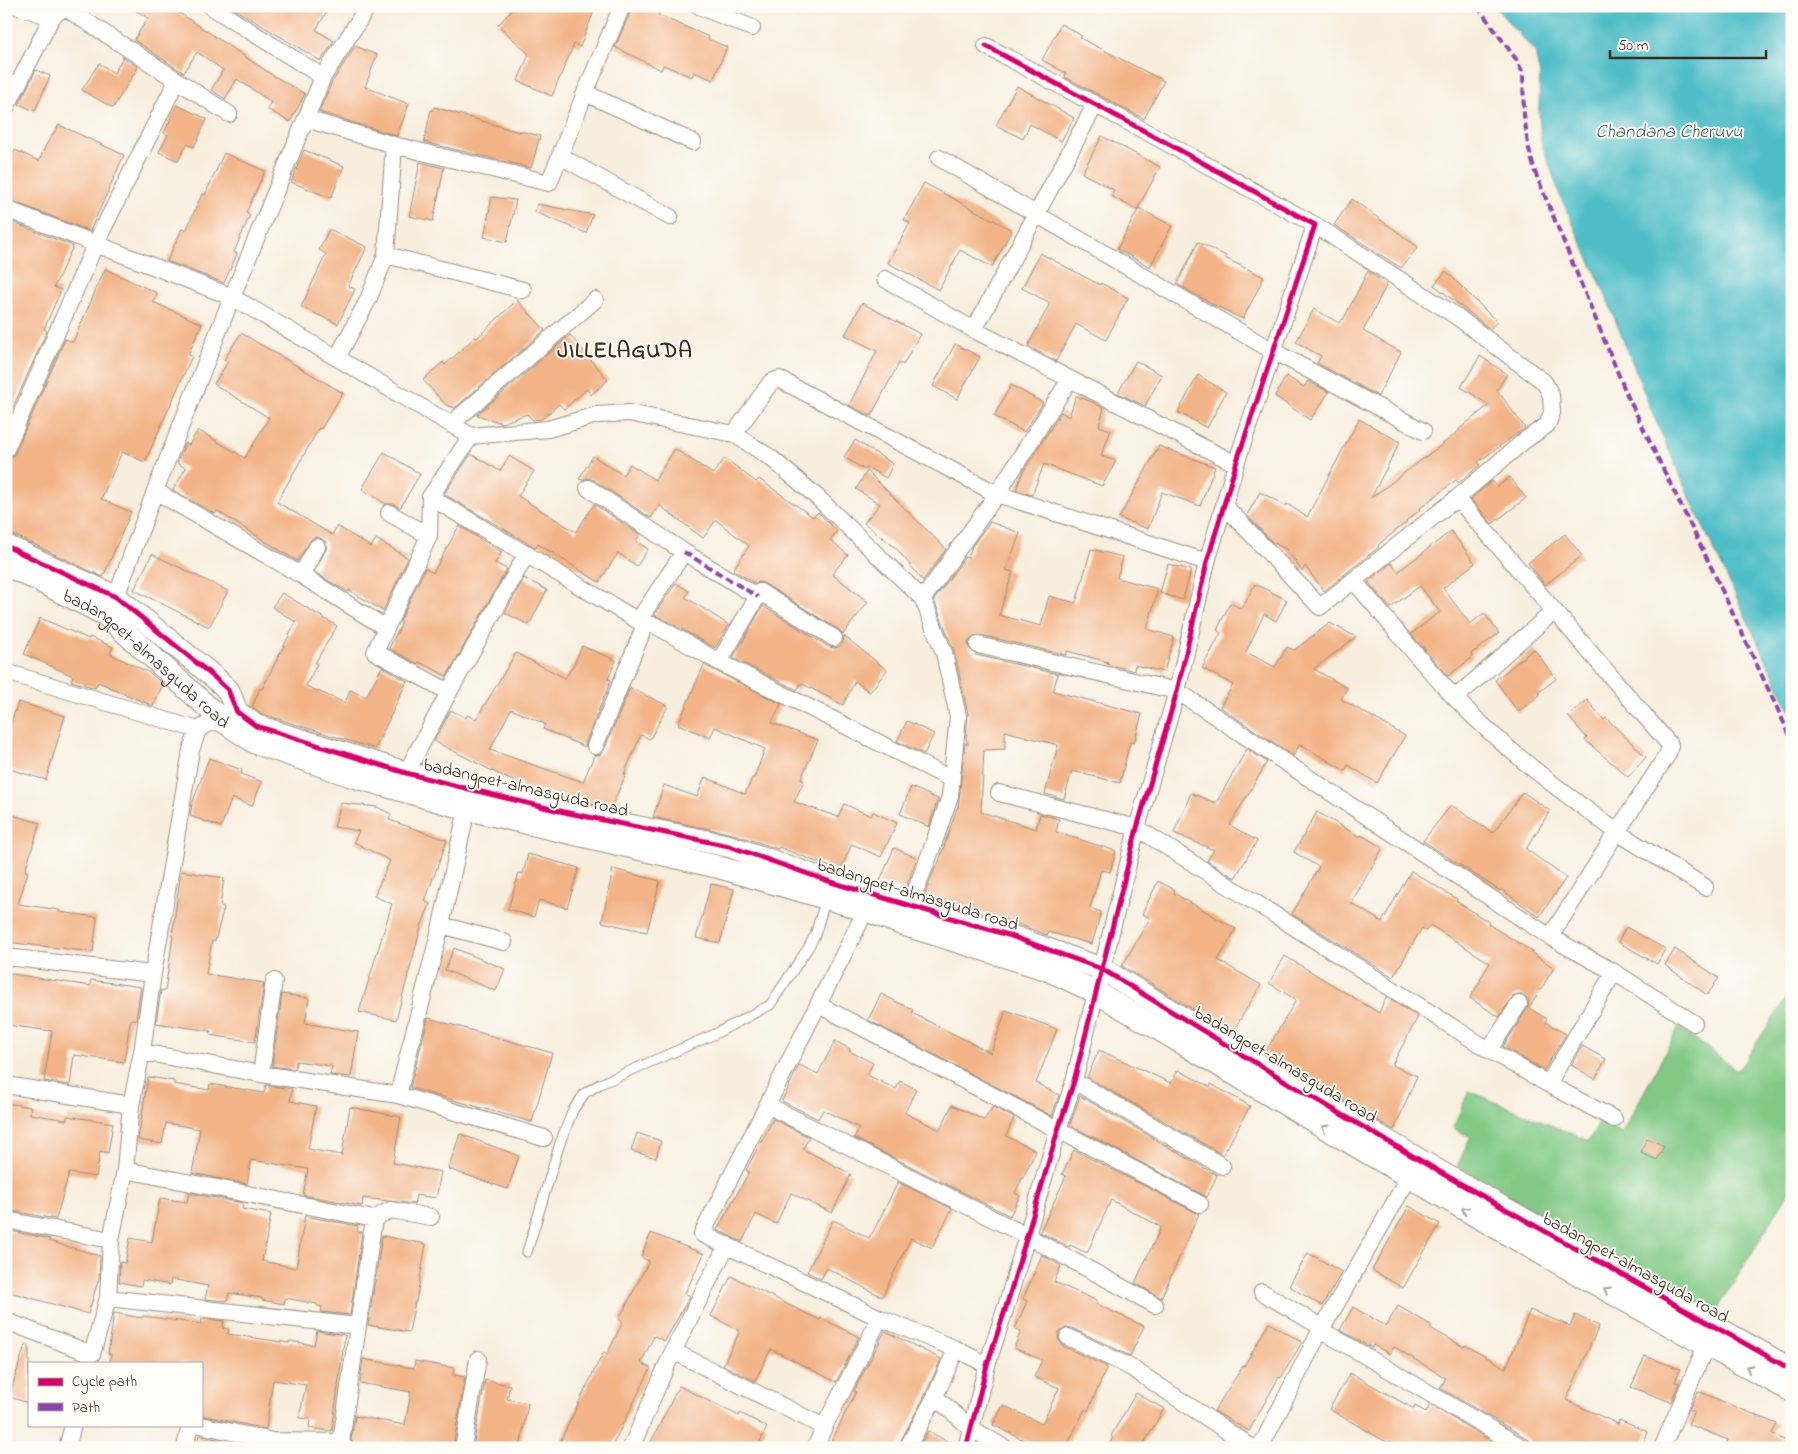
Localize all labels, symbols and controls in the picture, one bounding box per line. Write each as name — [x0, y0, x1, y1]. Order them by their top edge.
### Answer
scale bar — [1610, 28, 1767, 60]
text: 50 m — [1618, 35, 1649, 57]
water label: Chandana Cheruvu — [1595, 119, 1743, 146]
district label: JILLELAGUDA — [557, 336, 693, 368]
street label: badangpet-almasguda road — [58, 584, 234, 736]
street label: badangpet-almasguda road — [420, 753, 631, 826]
street label: badangpet-almasguda road — [813, 853, 1022, 940]
street label: badangpet-almasguda road — [1188, 1001, 1382, 1132]
one-way arrow — [1321, 1124, 1330, 1134]
one-way arrow — [1461, 1206, 1470, 1216]
street label: badangpet-almasguda road — [1537, 1207, 1733, 1332]
one-way arrow — [1603, 1286, 1612, 1296]
legend — [28, 1362, 202, 1426]
one-way arrow — [1745, 1364, 1754, 1374]
text: Cycle path — [72, 1371, 137, 1394]
text: Path — [72, 1397, 100, 1419]

